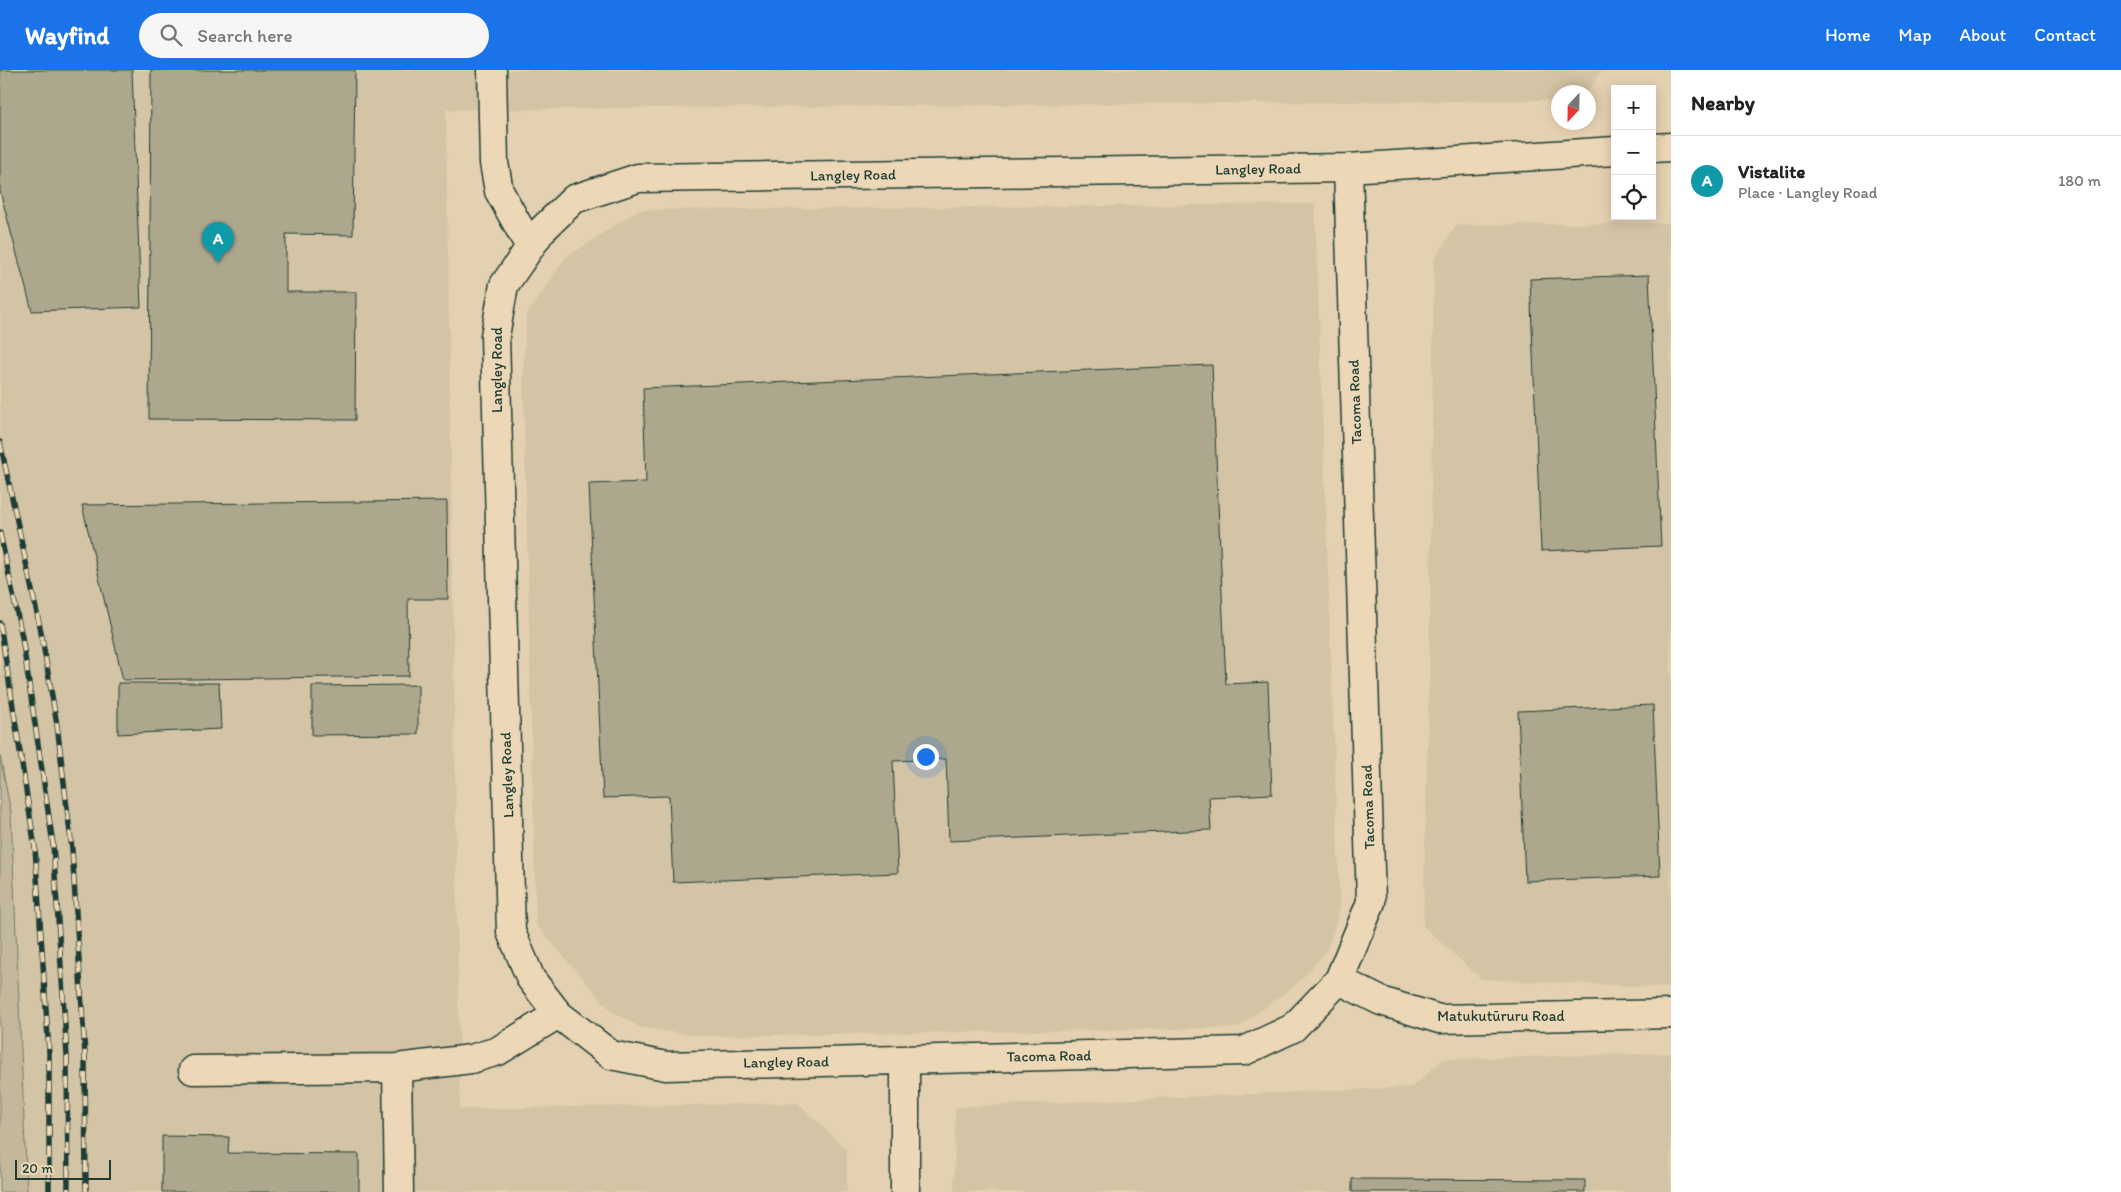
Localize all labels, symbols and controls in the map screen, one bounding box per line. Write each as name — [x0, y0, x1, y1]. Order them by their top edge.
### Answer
search box — [139, 13, 489, 58]
text: Wayfind — [25, 21, 109, 50]
icon: search — [157, 21, 185, 49]
text: Search here — [197, 24, 293, 47]
text: Home — [1825, 24, 1871, 46]
text: Map — [1899, 24, 1932, 46]
text: About — [1960, 24, 2006, 46]
text: Contact — [2034, 24, 2096, 46]
north arrow — [1551, 85, 1596, 130]
map controls — [1611, 85, 1656, 220]
button: + — [1611, 85, 1656, 130]
text: Nearby — [1691, 90, 1755, 115]
button: − — [1611, 130, 1656, 175]
street label: Langley Road — [1215, 159, 1301, 179]
text: Vistalite — [1738, 160, 1805, 183]
street label: Langley Road — [810, 165, 896, 185]
text: A — [1702, 171, 1712, 190]
text: 180 m — [2058, 171, 2101, 190]
button: locate — [1611, 175, 1656, 220]
text: Place · Langley Road — [1738, 183, 1877, 202]
pin: A — [202, 222, 234, 263]
street label: Langley Road — [488, 327, 506, 413]
street label: Tacoma Road — [1345, 359, 1365, 445]
street label: Langley Road — [497, 732, 517, 818]
your location — [913, 744, 939, 770]
street label: Tacoma Road — [1358, 764, 1378, 850]
street label: Matukutūruru Road — [1437, 1007, 1565, 1025]
street label: Tacoma Road — [1006, 1046, 1092, 1066]
street label: Langley Road — [743, 1052, 829, 1072]
scale bar — [15, 1157, 111, 1180]
text: 20 m — [22, 1160, 53, 1177]

